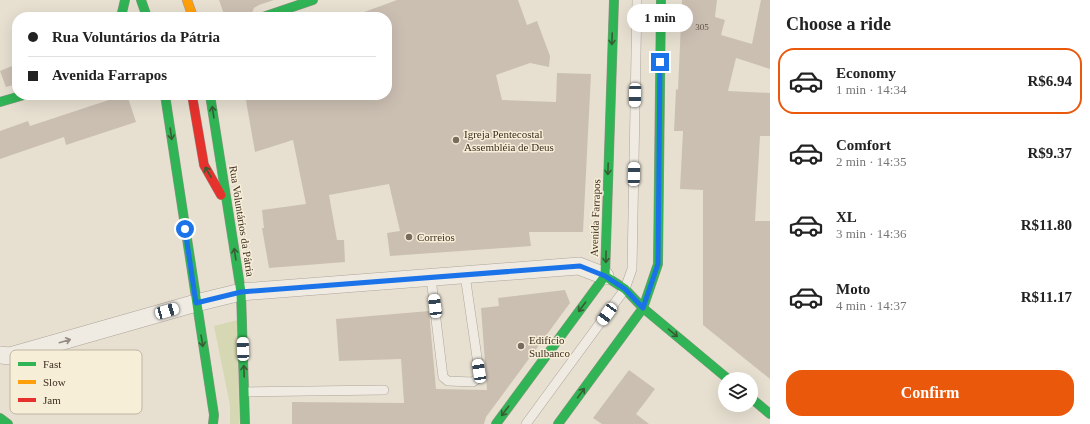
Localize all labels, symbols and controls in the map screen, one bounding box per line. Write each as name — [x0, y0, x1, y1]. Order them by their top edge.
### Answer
callout: 1 min — [627, 4, 693, 32]
text: 1 min — [644, 10, 676, 25]
text: Choose a ride — [786, 14, 891, 34]
house number: 305 — [695, 22, 709, 32]
text: Rua Voluntários da Pátria — [52, 29, 220, 45]
one-way arrow — [609, 32, 616, 45]
route end — [651, 53, 669, 71]
icon: car — [788, 63, 824, 99]
text: Economy — [836, 65, 896, 81]
text: Avenida Farrapos — [52, 67, 167, 83]
text: R$6.94 — [1027, 73, 1072, 89]
text: 1 min · 14:34 — [836, 82, 906, 97]
car — [629, 83, 641, 107]
one-way arrow — [208, 106, 216, 119]
one-way arrow — [167, 127, 175, 140]
place label: Igreja Pentecostal Assembléia de Deus — [464, 128, 554, 153]
marker: Igreja Pentecostal Assembléia de Deus — [451, 135, 461, 145]
icon: car — [788, 135, 824, 171]
text: Comfort — [836, 137, 891, 153]
text: R$9.37 — [1027, 145, 1072, 161]
text: 2 min · 14:35 — [836, 154, 906, 169]
one-way arrow — [605, 162, 612, 175]
car — [628, 162, 640, 186]
street label: Rua Voluntários da Pátria — [227, 165, 257, 278]
one-way arrow — [204, 166, 212, 178]
street label: Avenida Farrapos — [588, 179, 602, 257]
icon: car — [788, 207, 824, 243]
text: XL — [836, 209, 857, 225]
text: R$11.80 — [1021, 217, 1072, 233]
route start — [176, 220, 194, 238]
text: 3 min · 14:36 — [836, 226, 906, 241]
place label: Correios — [417, 231, 455, 243]
marker: Correios — [404, 232, 414, 242]
one-way arrow — [231, 248, 239, 261]
one-way arrow — [602, 250, 610, 263]
icon: car — [788, 279, 824, 315]
text: Moto — [836, 281, 870, 297]
text: R$11.17 — [1021, 289, 1072, 305]
car — [428, 293, 442, 319]
text: 4 min · 14:37 — [836, 298, 906, 313]
one-way arrow — [578, 301, 586, 312]
car — [595, 301, 619, 327]
car — [154, 302, 180, 320]
one-way arrow — [668, 328, 679, 337]
place label: Edifício Sulbanco — [529, 334, 570, 359]
one-way arrow — [198, 335, 206, 348]
one-way arrow — [58, 337, 71, 344]
car — [237, 337, 249, 361]
marker: Edifício Sulbanco — [516, 341, 526, 351]
legend — [10, 350, 142, 414]
text: Fast — [43, 358, 61, 370]
car — [471, 358, 487, 384]
one-way arrow — [240, 365, 248, 378]
button: Confirm — [786, 370, 1074, 416]
map controls — [718, 372, 758, 412]
button: layers — [718, 372, 758, 412]
text: Slow — [43, 376, 66, 388]
one-way arrow — [577, 387, 585, 398]
text: Jam — [43, 394, 61, 406]
one-way arrow — [501, 406, 509, 417]

